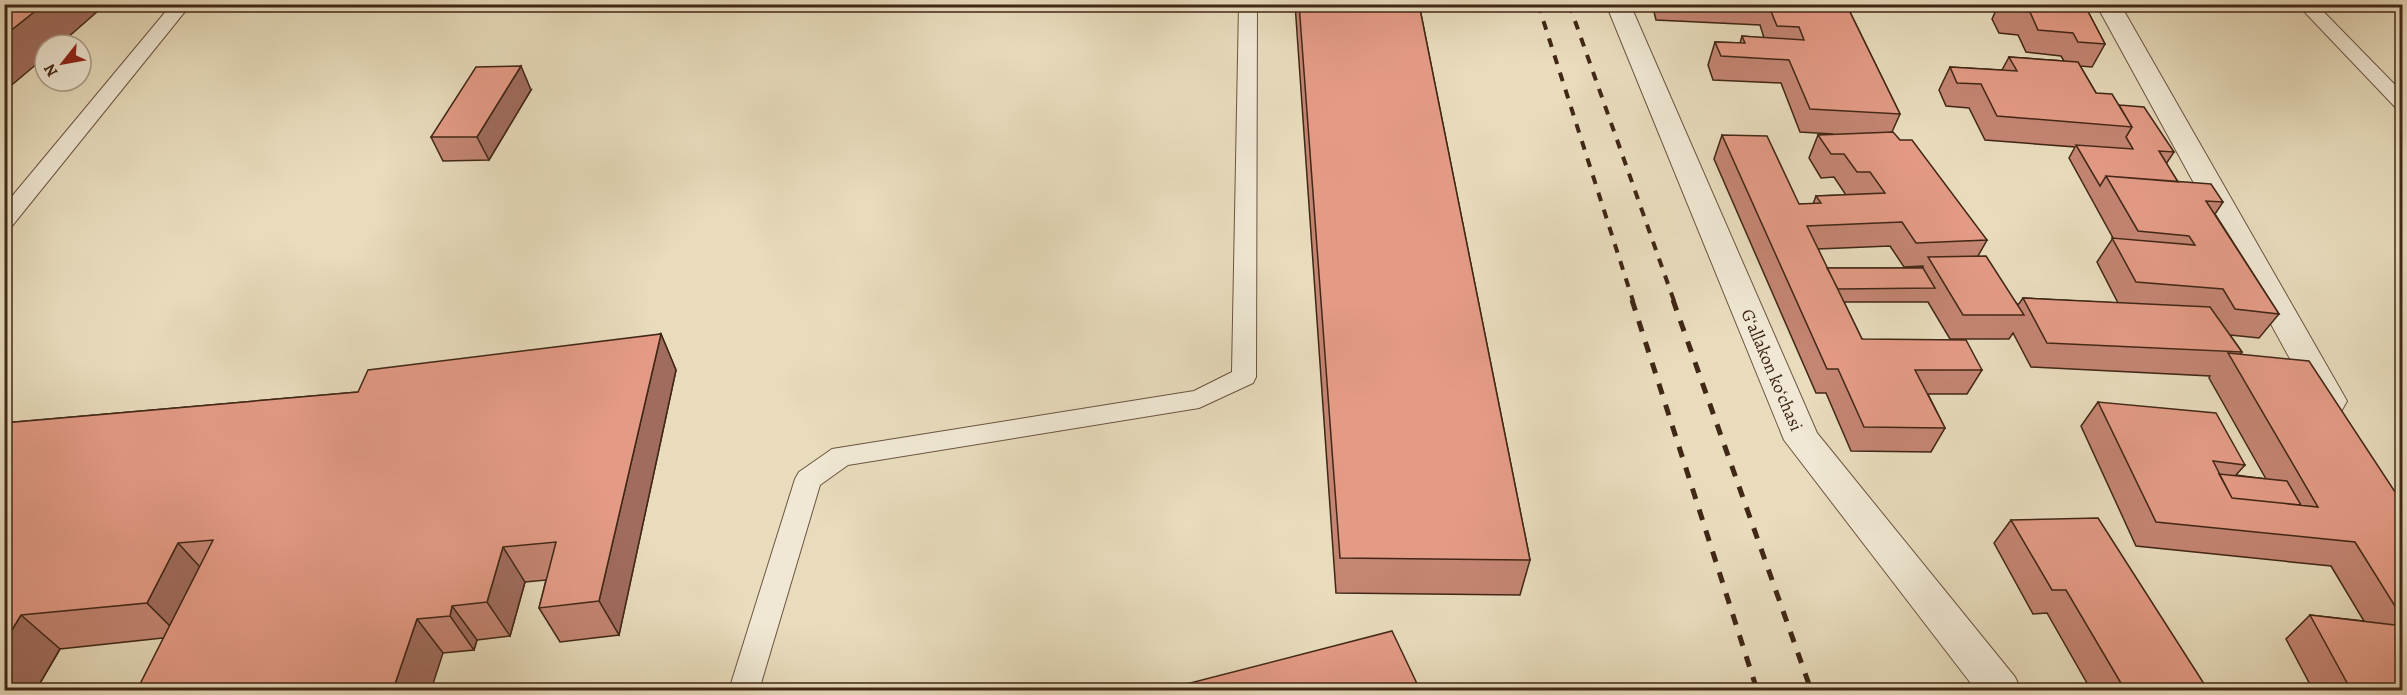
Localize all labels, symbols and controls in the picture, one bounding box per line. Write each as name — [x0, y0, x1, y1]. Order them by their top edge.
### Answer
north arrow — [33, 33, 93, 93]
text: N — [38, 59, 63, 81]
street label: Gʻallakon koʻchasi — [1735, 305, 1809, 435]

